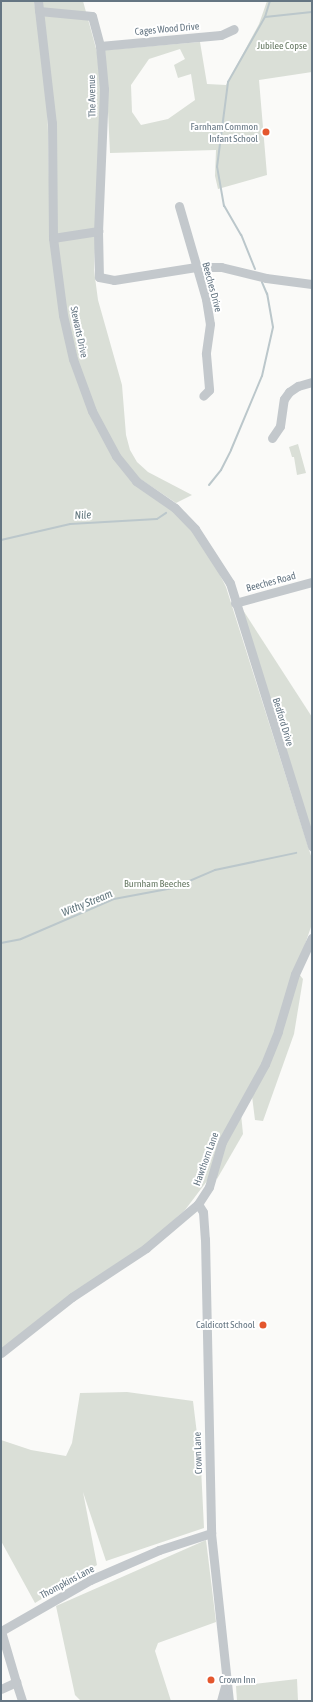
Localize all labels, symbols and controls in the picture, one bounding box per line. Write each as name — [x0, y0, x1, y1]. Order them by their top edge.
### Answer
street label: Cages Wood Drive — [134, 20, 200, 38]
park label: Jubilee Copse — [257, 40, 307, 52]
street label: The Avenue — [86, 75, 98, 117]
place label: Farnham Common Infant School — [191, 120, 258, 144]
marker: Farnham Common Infant School — [261, 127, 271, 137]
street label: Beeches Drive — [200, 261, 224, 313]
street label: Stewarts Drive — [68, 305, 90, 359]
water label: Nile — [74, 508, 92, 522]
street label: Beeches Road — [245, 570, 297, 594]
street label: Bedford Drive — [270, 696, 296, 748]
park label: Burnham Beeches — [124, 878, 190, 890]
water label: Withy Stream — [60, 887, 114, 919]
street label: Hawthorn Lane — [191, 1131, 221, 1187]
place label: Caldicott School — [196, 1319, 255, 1331]
marker: Caldicott School — [258, 1320, 268, 1330]
street label: Crown Lane — [191, 1432, 205, 1474]
street label: Thompkins Lane — [38, 1563, 96, 1601]
place label: Crown Inn — [219, 1674, 255, 1686]
marker: Crown Inn — [206, 1675, 216, 1685]

